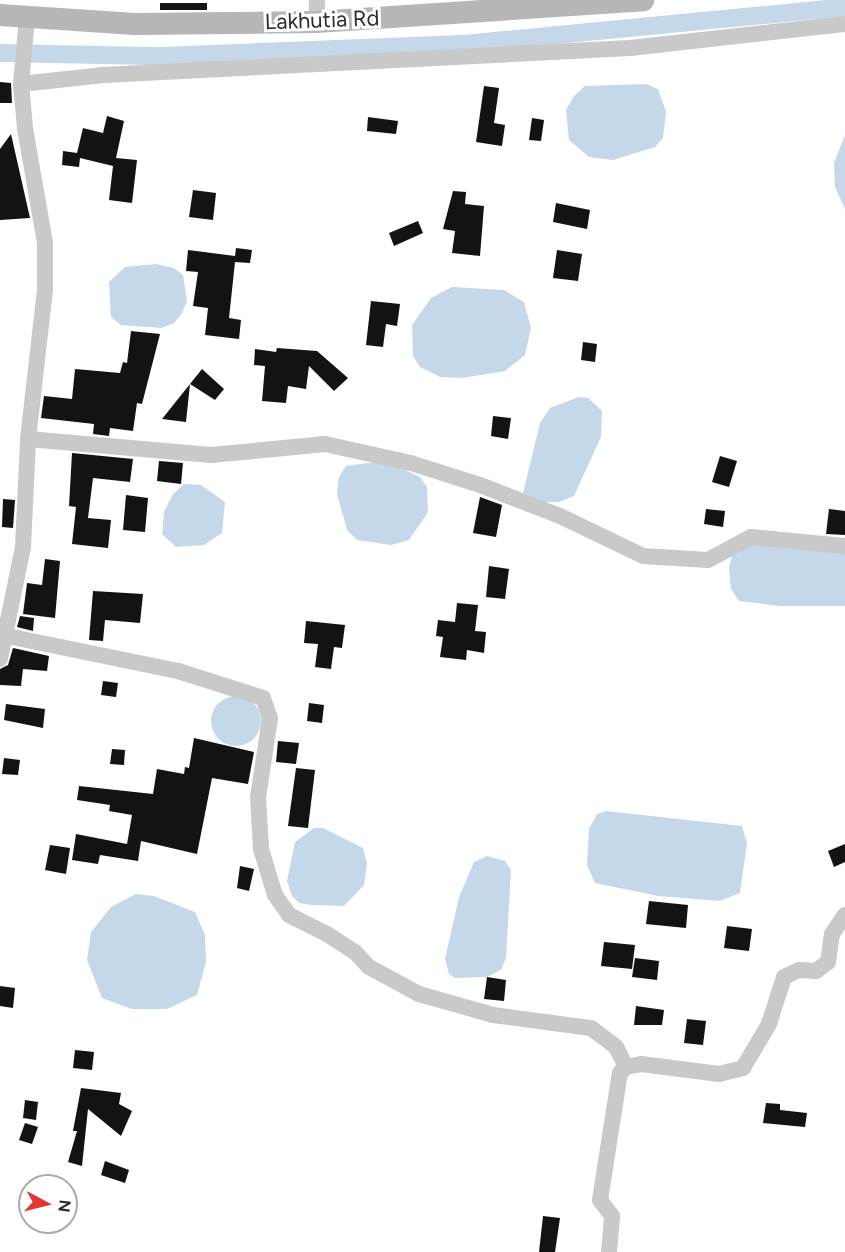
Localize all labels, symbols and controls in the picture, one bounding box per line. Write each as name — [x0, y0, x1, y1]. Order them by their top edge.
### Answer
street label: Lakhutia Rd — [264, 5, 380, 35]
north arrow — [18, 1174, 78, 1234]
text: N — [54, 1199, 75, 1213]

